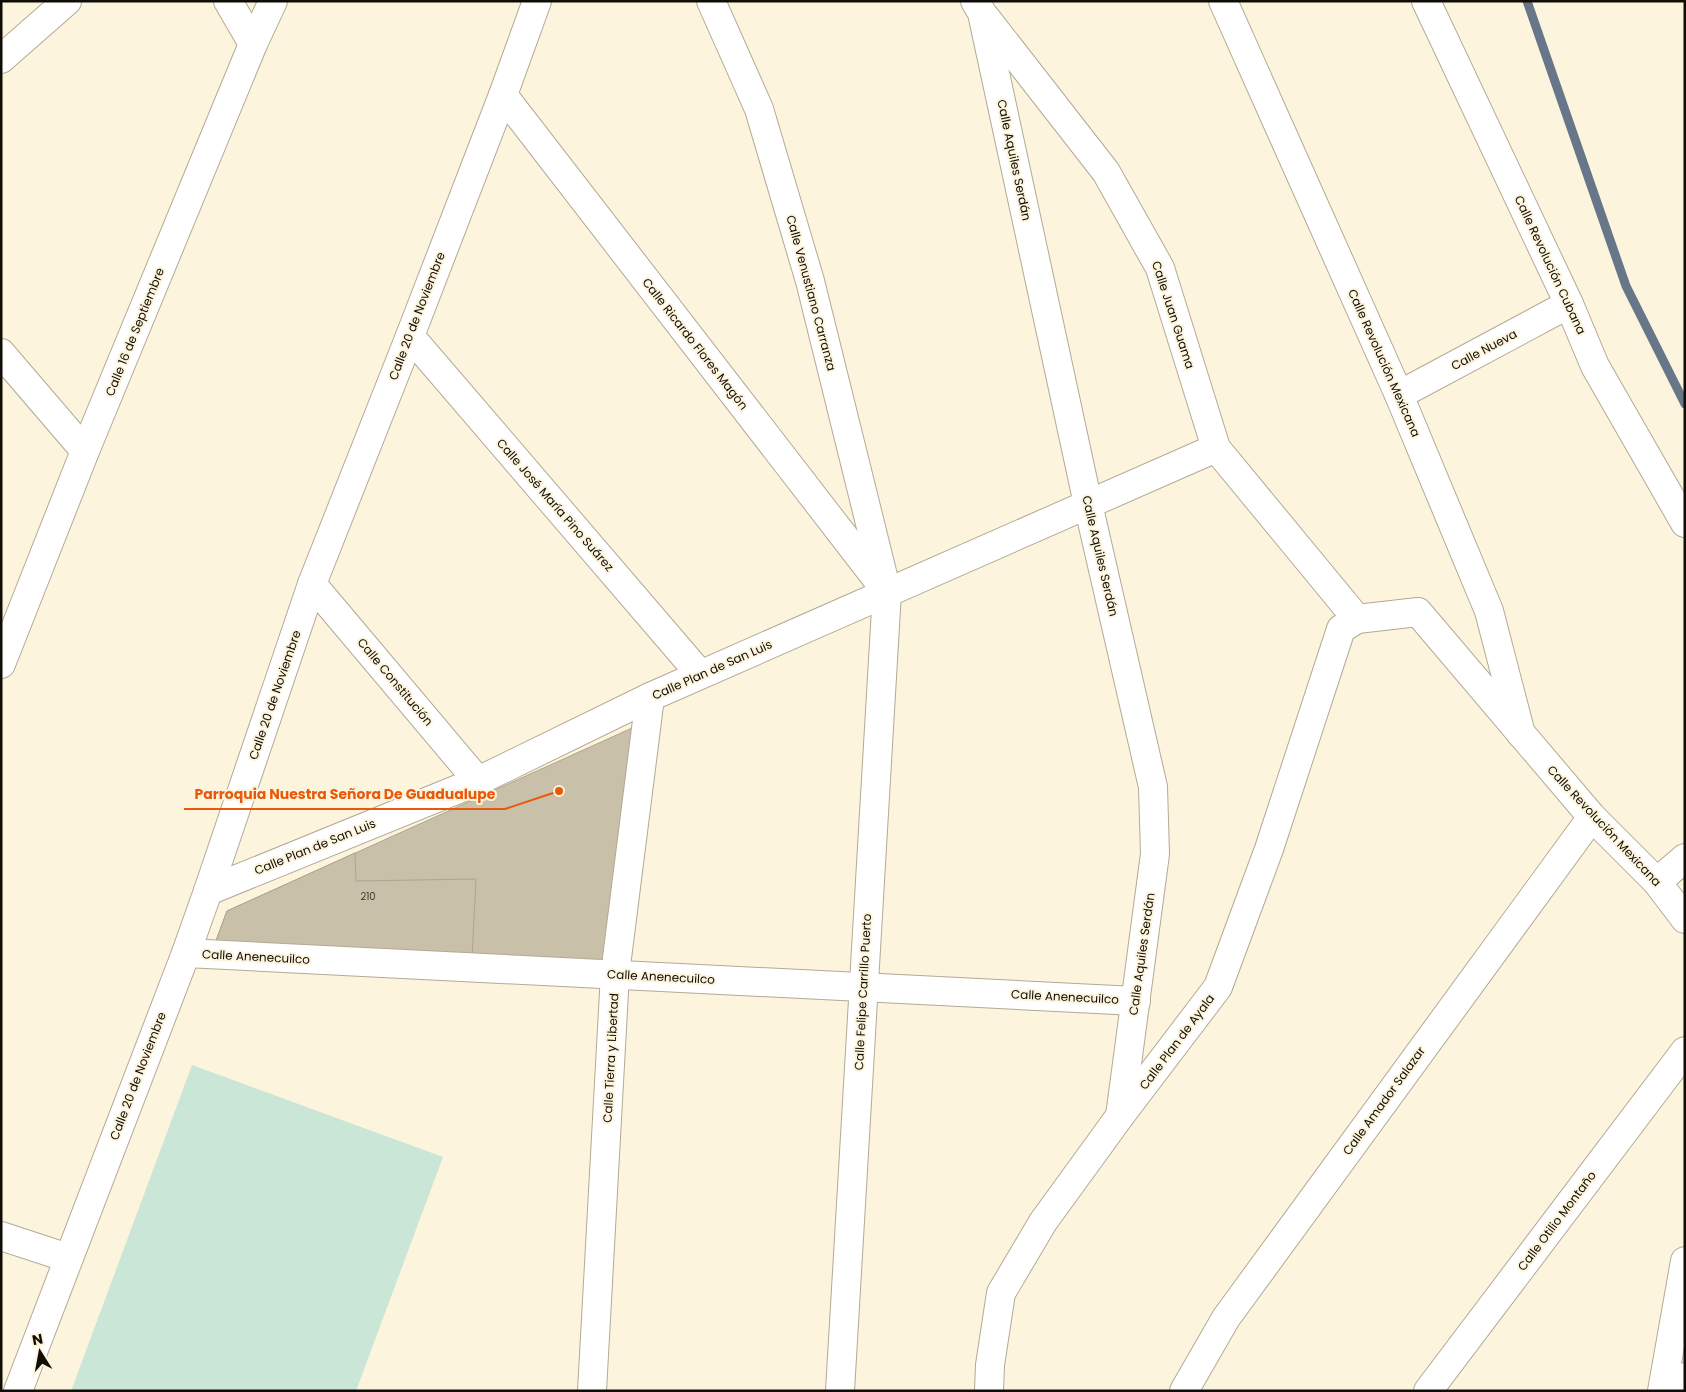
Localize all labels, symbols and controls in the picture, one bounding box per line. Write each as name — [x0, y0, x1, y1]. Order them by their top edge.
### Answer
street label: Calle Aquiles Serdán — [993, 98, 1036, 222]
street label: Calle Revolución Cubana — [1511, 193, 1590, 337]
street label: Calle Venustiano Carranza — [782, 213, 841, 373]
street label: Calle 20 de Noviembre — [384, 249, 449, 382]
street label: Calle Juan Guama — [1148, 259, 1199, 371]
street label: Calle 16 de Septiembre — [101, 265, 168, 399]
street label: Calle Ricardo Flores Magón — [639, 274, 752, 413]
street label: Calle Revolución Mexicana — [1344, 286, 1425, 439]
street label: Calle Nueva — [1448, 325, 1520, 374]
street label: Calle José María Pino Suárez — [493, 435, 618, 575]
street label: Calle Aquiles Serdán — [1078, 494, 1123, 618]
street label: Calle 20 de Noviembre — [244, 628, 305, 762]
street label: Calle Constitución — [354, 634, 437, 729]
street label: Calle Plan de San Luis — [649, 635, 774, 704]
street label: Calle Revolución Mexicana — [1544, 761, 1665, 890]
callout: Parroquia Nuestra Señora De Guadualupe — [184, 780, 505, 809]
text: Parroquia Nuestra Señora De Guadualupe — [195, 784, 496, 804]
street label: Calle Plan de San Luis — [251, 814, 378, 879]
house number: 210 — [360, 889, 376, 904]
street label: Calle Aquiles Serdán — [1124, 892, 1159, 1016]
street label: Calle Felipe Carrillo Puerto — [850, 913, 875, 1071]
street label: Calle Anenecuilco — [202, 945, 311, 968]
street label: Calle Anenecuilco — [607, 965, 716, 988]
street label: Calle Anenecuilco — [1011, 985, 1120, 1008]
street label: Calle Plan de Ayala — [1135, 990, 1218, 1093]
street label: Calle Tierra y Libertad — [599, 993, 622, 1123]
street label: Calle 20 de Noviembre — [105, 1009, 170, 1142]
street label: Calle Amador Salazar — [1338, 1043, 1429, 1158]
street label: Calle Otilio Montaño — [1513, 1167, 1600, 1274]
north arrow — [15, 1327, 65, 1377]
text: N — [30, 1328, 45, 1350]

